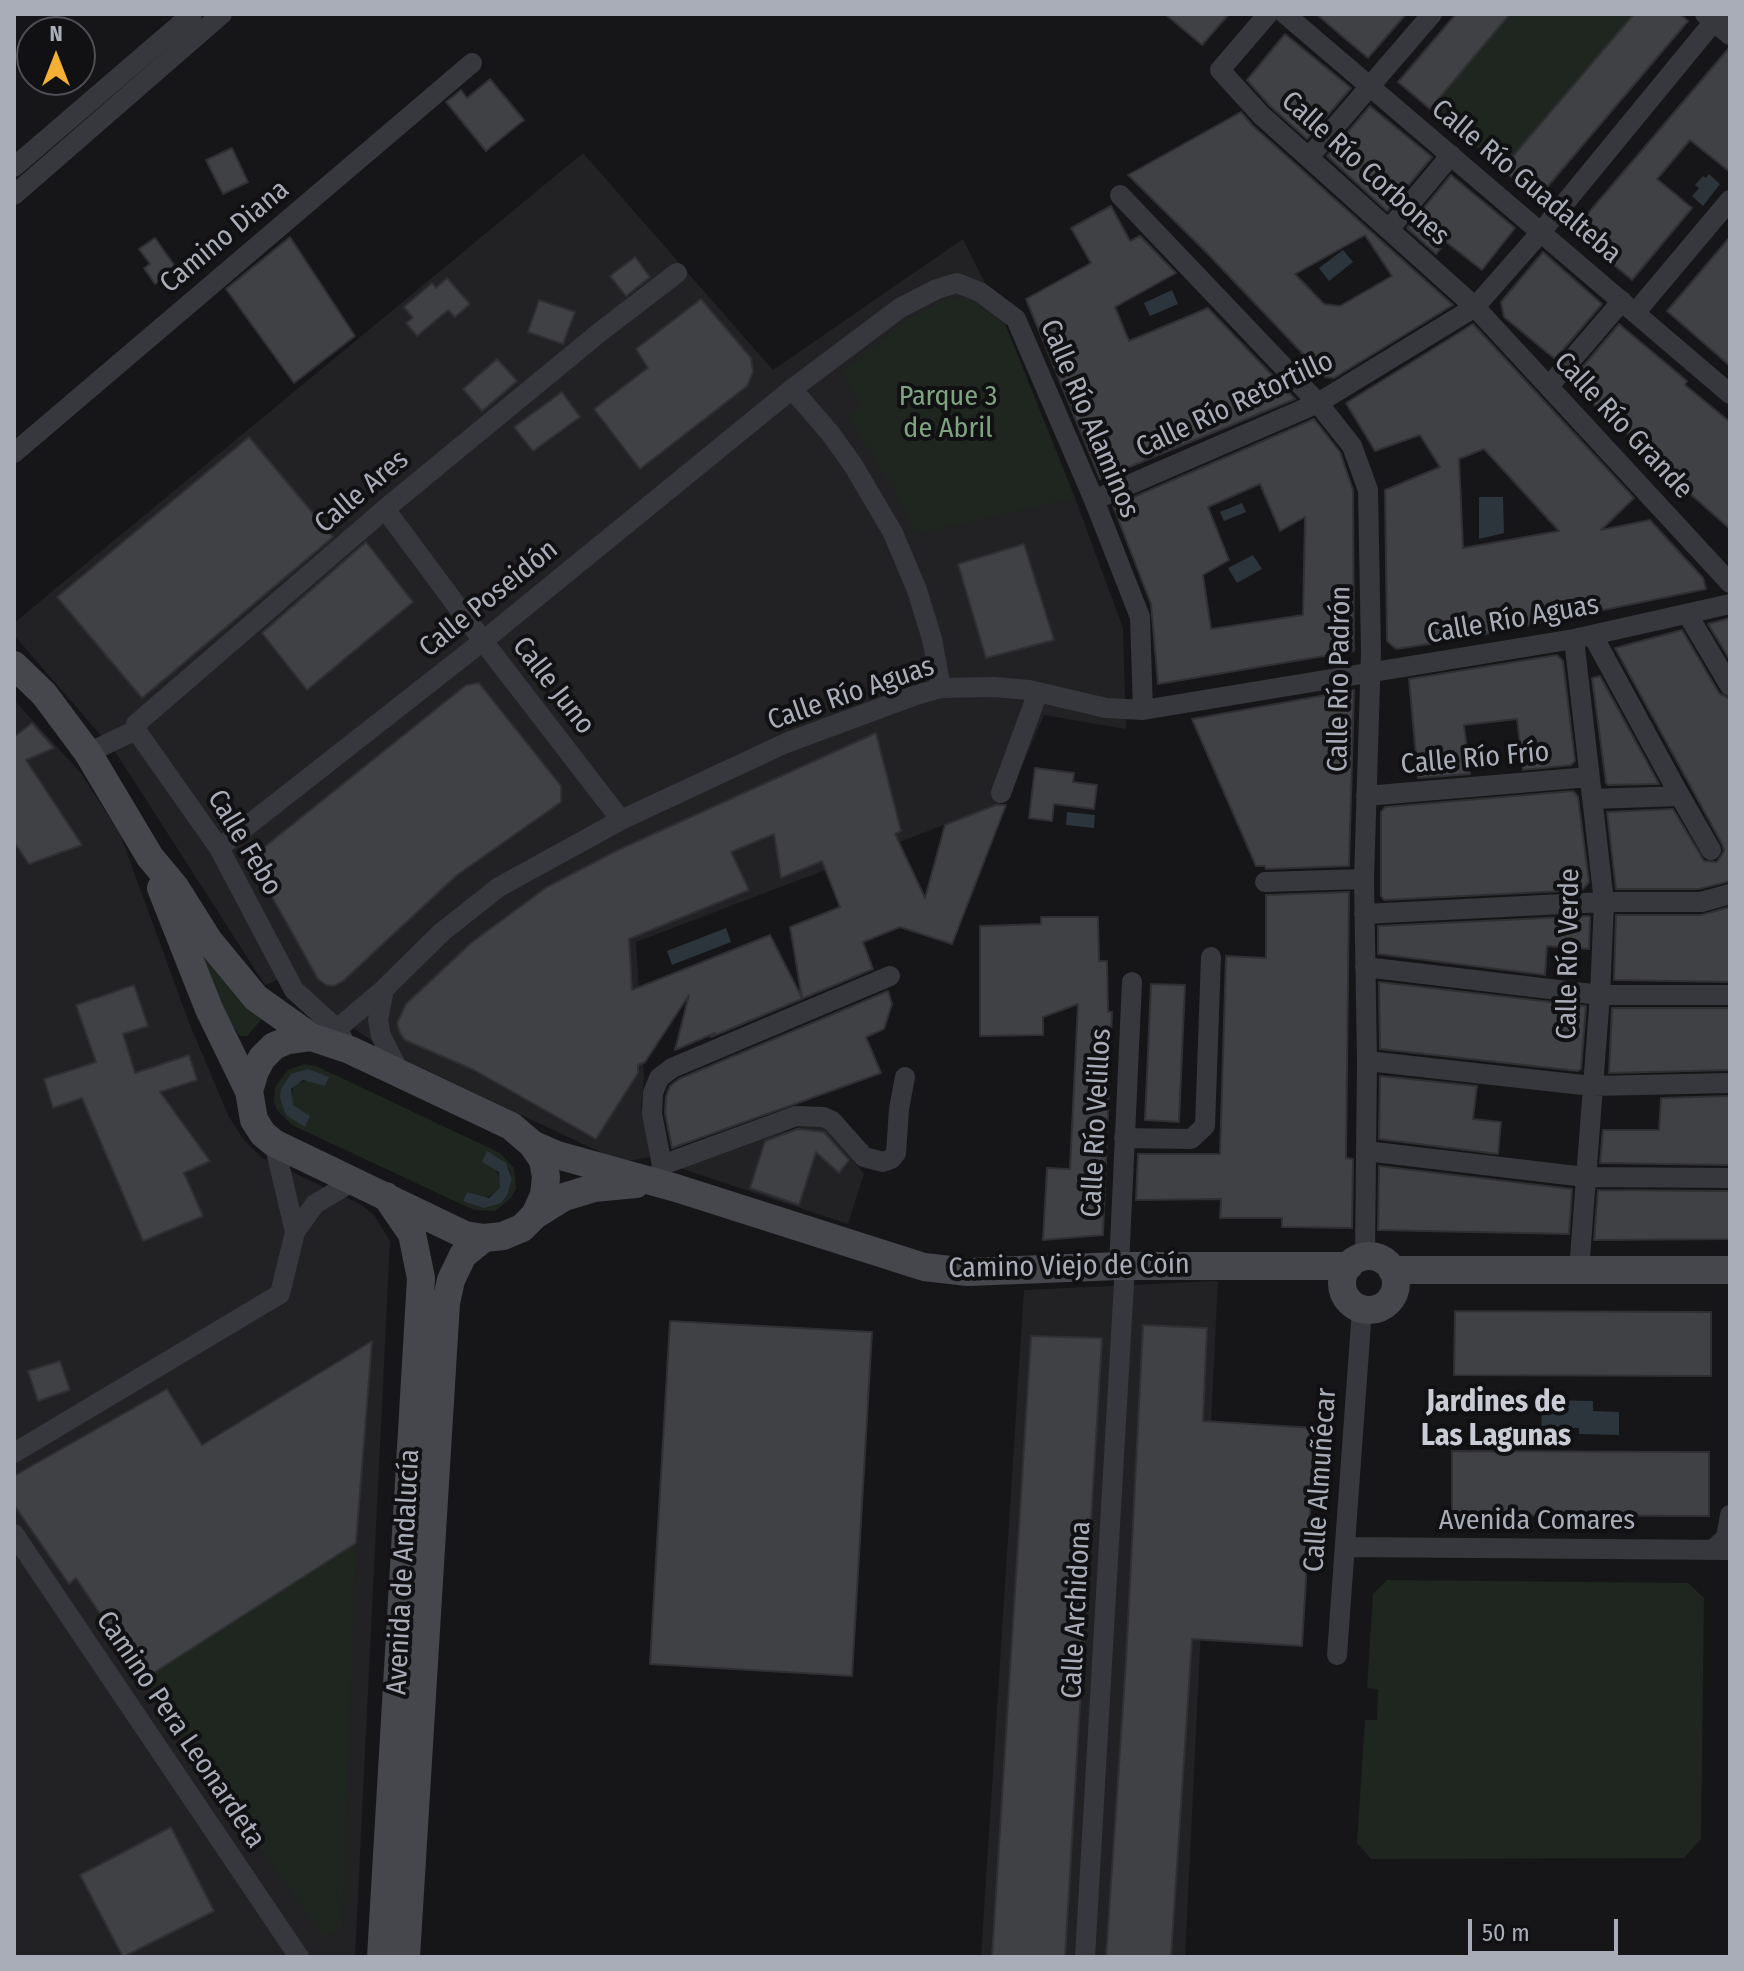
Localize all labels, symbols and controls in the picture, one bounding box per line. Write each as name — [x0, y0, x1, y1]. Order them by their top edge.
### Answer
north arrow — [16, 16, 96, 96]
text: N — [49, 20, 63, 47]
street label: Calle Río Corbones — [1274, 85, 1456, 253]
street label: Calle Río Guadalteba — [1424, 93, 1628, 271]
street label: Camino Diana — [154, 173, 296, 301]
street label: Calle Río Alaminos — [1032, 315, 1146, 523]
street label: Calle Río Retortillo — [1131, 345, 1339, 465]
street label: Calle Río Grande — [1546, 346, 1700, 506]
park label: Parque 3 de Abril — [899, 380, 997, 446]
street label: Calle Ares — [308, 443, 416, 541]
street label: Calle Poseidón — [413, 533, 565, 665]
street label: Calle Río Padrón — [1322, 585, 1358, 773]
street label: Calle Río Aguas — [1425, 588, 1601, 652]
street label: Calle Juno — [505, 631, 601, 741]
street label: Calle Río Aguas — [763, 650, 939, 738]
street label: Calle Río Frío — [1399, 736, 1551, 782]
street label: Calle Febo — [199, 784, 289, 902]
street label: Calle Río Verde — [1551, 868, 1587, 1040]
street label: Calle Río Velillos — [1075, 1028, 1119, 1218]
street label: Camino Viejo de Coín — [948, 1248, 1190, 1286]
district label: Jardines de Las Lagunas — [1421, 1385, 1571, 1456]
street label: Calle Almuñécar — [1298, 1387, 1344, 1573]
street label: Avenida de Andalucía — [381, 1448, 427, 1696]
street label: Avenida Comares — [1439, 1504, 1635, 1538]
street label: Calle Archidona — [1056, 1520, 1098, 1700]
street label: Camino Pera Leonardeta — [88, 1605, 272, 1855]
scale bar — [1472, 1903, 1622, 1953]
text: 50 m — [1482, 1919, 1530, 1947]

